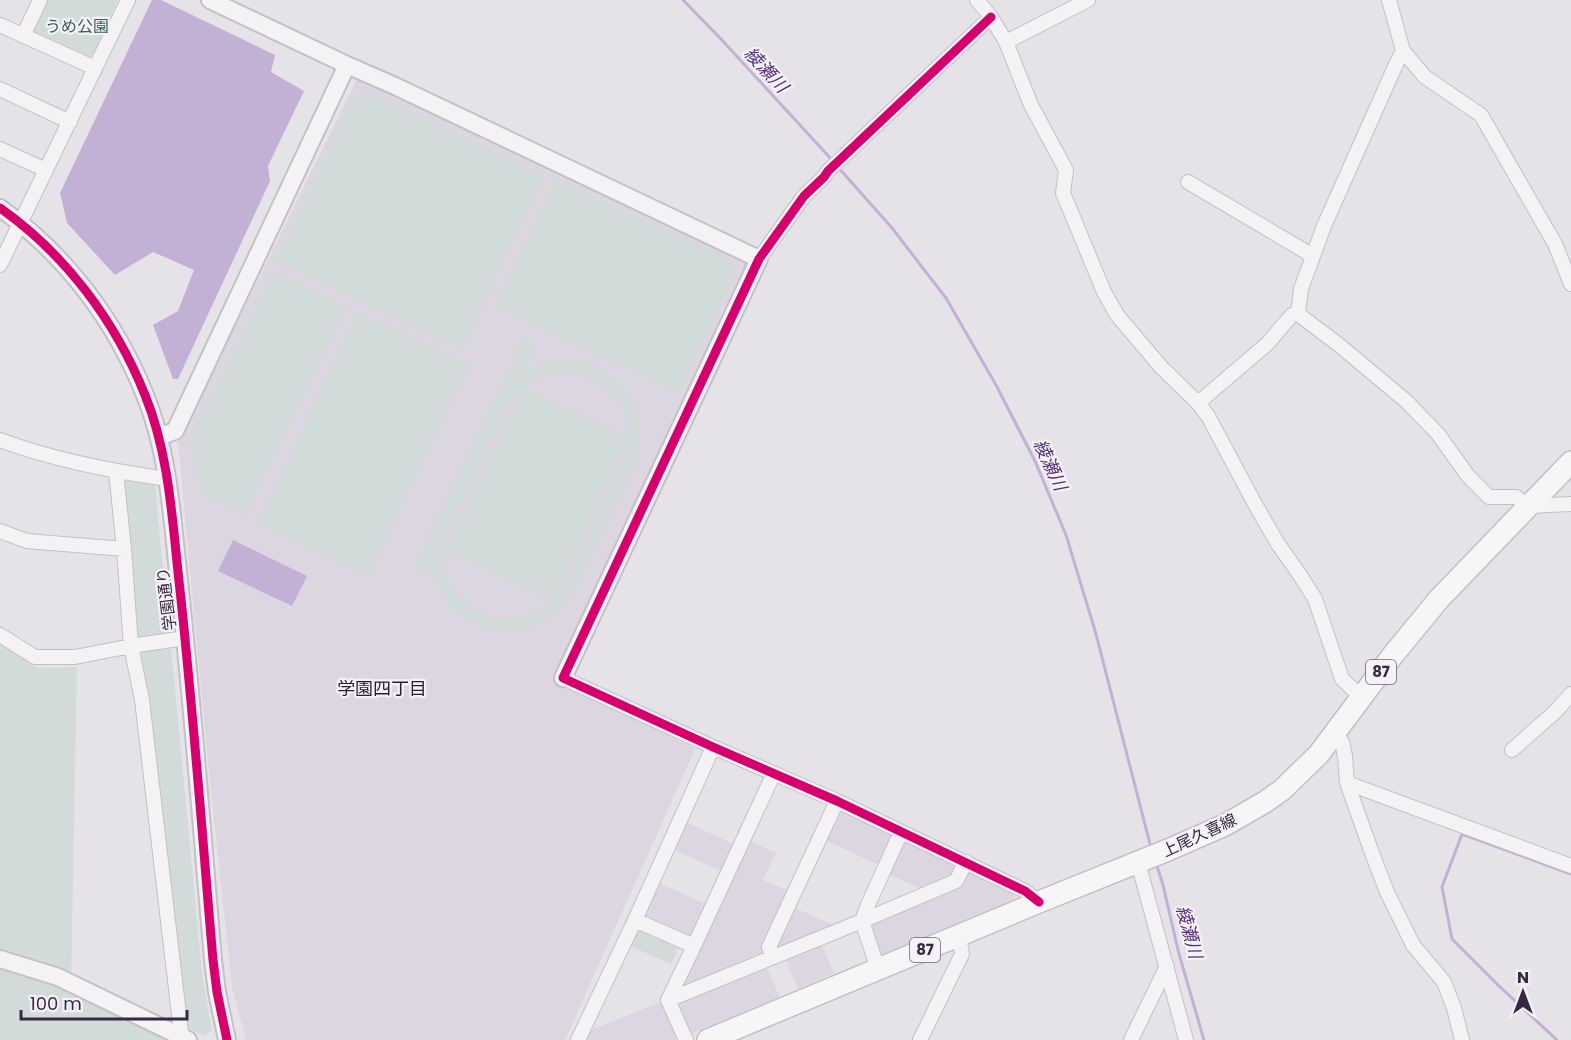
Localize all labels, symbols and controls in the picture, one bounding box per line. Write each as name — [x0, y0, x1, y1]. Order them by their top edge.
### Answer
park label: うめ公園 — [45, 15, 109, 38]
water label: 綾瀬川 — [739, 41, 795, 99]
water label: 綾瀬川 — [1028, 435, 1074, 496]
street label: 学園通り — [151, 566, 182, 632]
road number: 87 — [1366, 660, 1396, 684]
district label: 学園四丁目 — [337, 676, 427, 701]
street label: 上尾久喜線 — [1158, 808, 1240, 863]
water label: 綾瀬川 — [1170, 903, 1209, 963]
road number: 87 — [910, 938, 940, 962]
north arrow — [1493, 962, 1553, 1022]
text: N — [1517, 966, 1529, 989]
scale bar — [21, 983, 188, 1021]
text: 100 m — [30, 991, 82, 1016]

